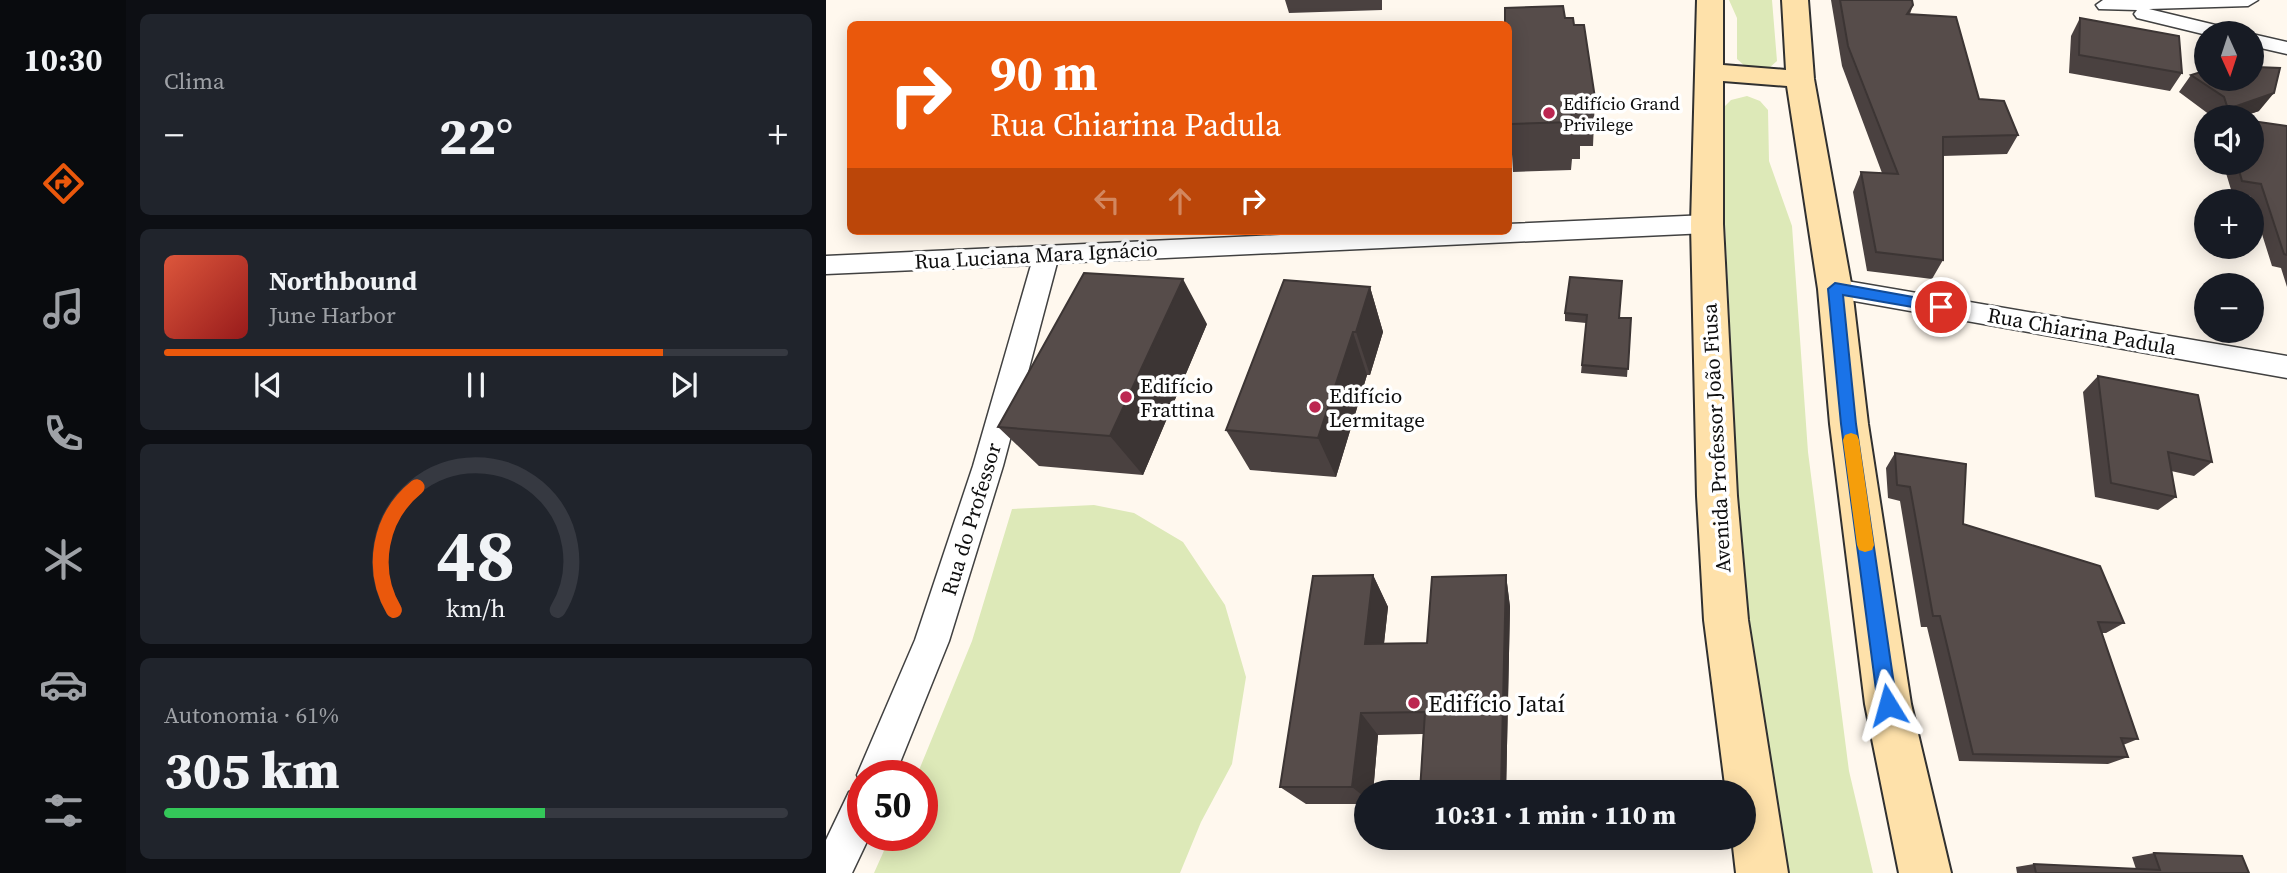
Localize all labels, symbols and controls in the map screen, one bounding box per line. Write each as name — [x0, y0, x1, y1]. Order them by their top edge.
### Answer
north arrow — [2194, 21, 2264, 91]
map controls — [2194, 21, 2264, 343]
text: 10:30 — [24, 38, 102, 82]
text: 90 m — [990, 39, 1098, 106]
icon: right — [875, 49, 966, 140]
text: Clima — [164, 65, 225, 97]
place label: Edifício Grand Privilege — [1563, 91, 1680, 137]
text: 22° — [439, 100, 513, 171]
text: Rua Chiarina Padula — [990, 103, 1281, 147]
marker: Edifício Grand Privilege — [1541, 105, 1557, 121]
button: sound — [2194, 105, 2264, 175]
text: − — [164, 109, 184, 161]
text: + — [768, 109, 788, 161]
icon: directions — [39, 159, 88, 208]
icon: left — [1088, 182, 1126, 220]
icon: ahead — [1161, 182, 1199, 220]
icon: right — [1234, 182, 1272, 220]
button: + — [2194, 189, 2264, 259]
street label: Rua Luciana Mara Ignácio — [914, 234, 1158, 276]
text: Northbound — [269, 263, 417, 299]
button: − — [2194, 273, 2264, 343]
pin — [1911, 277, 1971, 337]
icon: music — [39, 284, 88, 333]
icon: arrive — [1922, 288, 1960, 326]
text: June Harbor — [269, 299, 396, 331]
street label: Rua Chiarina Padula — [1985, 300, 2179, 362]
street label: Avenida Professor João Fiusa — [1694, 302, 1738, 574]
icon: previous — [249, 366, 287, 404]
icon: pause — [457, 366, 495, 404]
icon: next — [665, 366, 703, 404]
place label: Edifício Frattina — [1140, 371, 1215, 424]
place label: Edifício Lermitage — [1329, 381, 1425, 434]
marker: Edifício Frattina — [1118, 389, 1134, 405]
marker: Edifício Lermitage — [1307, 399, 1323, 415]
icon: phone — [39, 409, 88, 458]
street label: Rua do Professor — [934, 439, 1008, 599]
text: 48 — [437, 505, 515, 604]
icon: climate — [39, 535, 88, 584]
text: km/h — [446, 591, 506, 625]
icon: car — [39, 660, 88, 709]
position arrow — [1851, 668, 1925, 742]
place label: Edifício Jataí — [1428, 687, 1565, 720]
marker: Edifício Jataí — [1406, 695, 1422, 711]
text: Autonomia · 61% — [164, 699, 339, 731]
text: 305 km — [164, 734, 340, 805]
speed limit sign: 50 — [847, 760, 938, 851]
icon: filters — [39, 786, 88, 835]
text: 10:31 · 1 min · 110 m — [1434, 797, 1676, 833]

